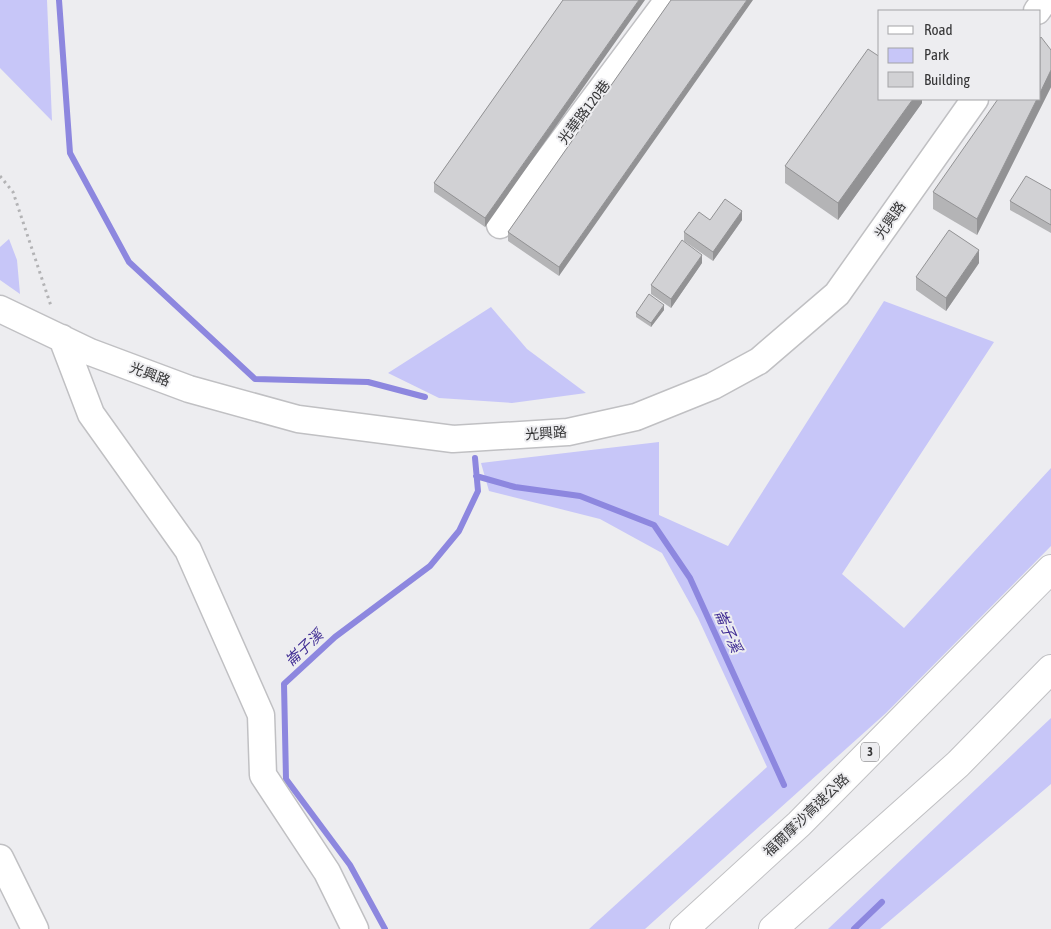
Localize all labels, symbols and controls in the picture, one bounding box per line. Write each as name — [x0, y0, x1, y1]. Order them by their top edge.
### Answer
legend — [878, 10, 1041, 100]
text: Road — [924, 21, 953, 38]
text: Park — [924, 46, 949, 63]
text: Building — [924, 71, 970, 88]
street label: 光華路120巷 — [555, 77, 613, 147]
street label: 光興路 — [871, 198, 909, 242]
street label: 光興路 — [128, 359, 172, 389]
street label: 光興路 — [524, 424, 568, 442]
water label: 崙子溪 — [712, 607, 746, 657]
water label: 崙子溪 — [281, 625, 327, 669]
road number: 3 — [861, 742, 879, 762]
street label: 福爾摩沙高速公路 — [760, 770, 852, 860]

